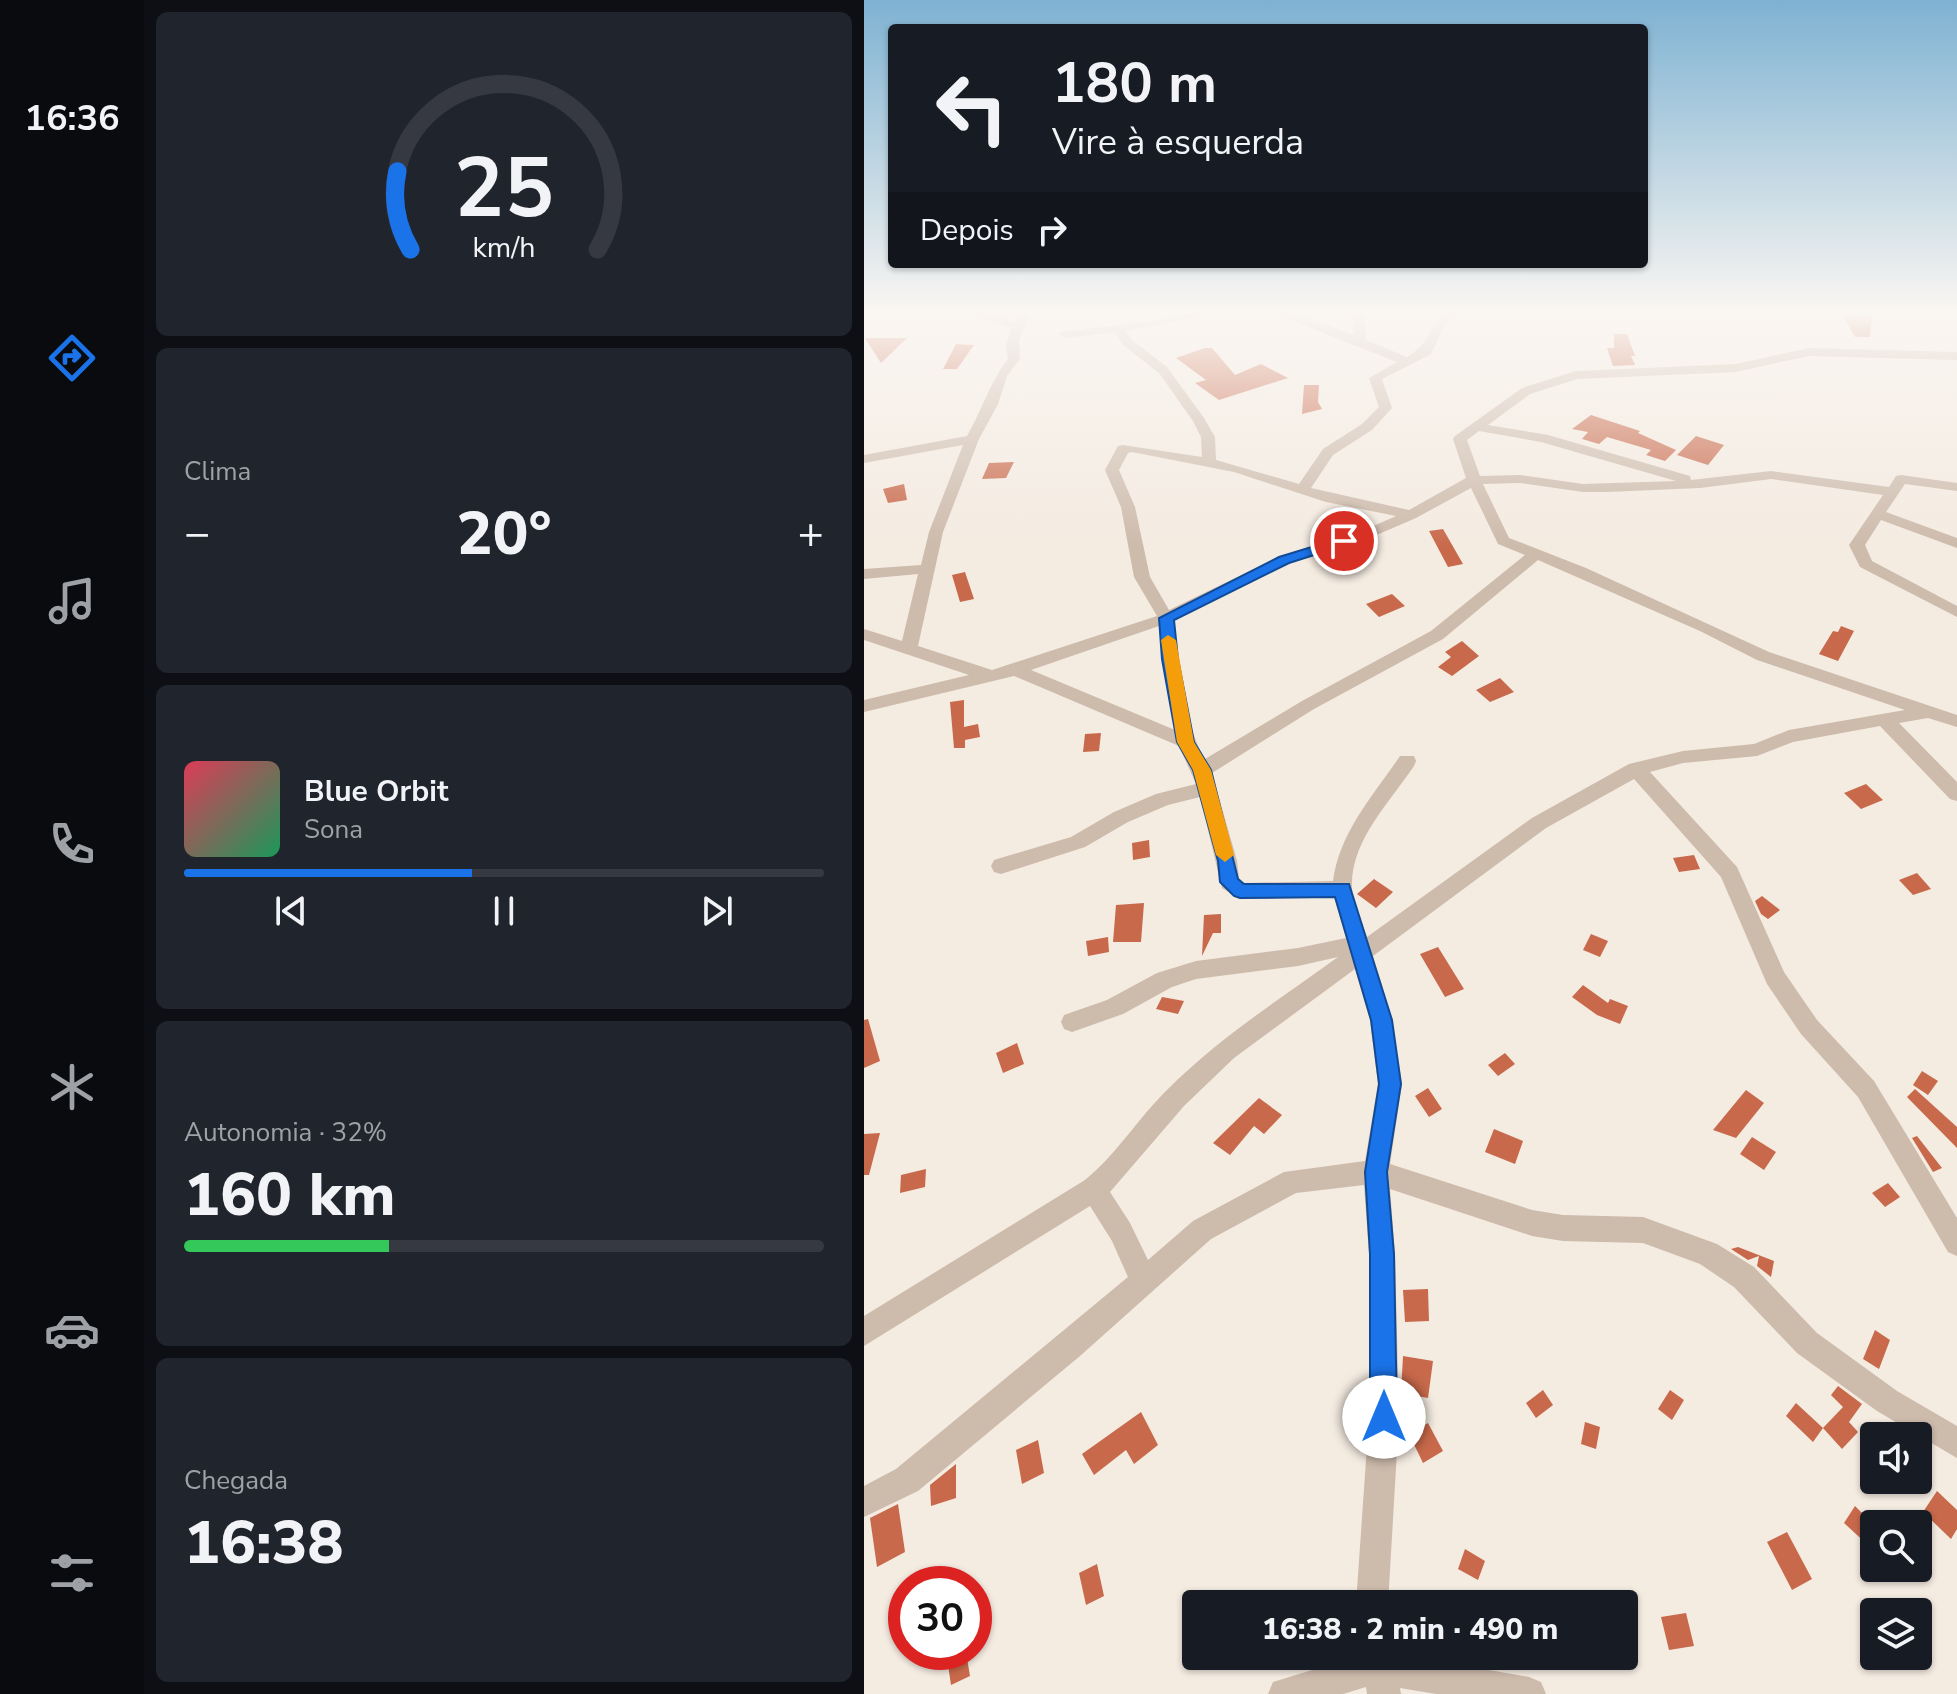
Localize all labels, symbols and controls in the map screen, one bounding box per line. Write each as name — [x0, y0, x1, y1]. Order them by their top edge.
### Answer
text: 180 m — [1052, 45, 1217, 122]
icon: left — [920, 56, 1024, 160]
text: 16:36 — [24, 94, 120, 143]
text: Vire à esquerda — [1052, 118, 1304, 167]
text: 25 — [454, 132, 554, 245]
icon: right — [1030, 208, 1074, 252]
text: Depois — [920, 210, 1014, 251]
text: km/h — [473, 228, 535, 267]
icon: directions — [44, 330, 100, 386]
text: Clima — [184, 454, 251, 489]
text: 20° — [456, 493, 552, 575]
text: − — [184, 504, 210, 564]
text: + — [798, 504, 824, 564]
pin — [1310, 507, 1378, 575]
icon: arrive — [1322, 519, 1366, 563]
icon: music — [44, 573, 100, 629]
text: Blue Orbit — [304, 771, 448, 812]
text: Sona — [304, 812, 363, 847]
icon: phone — [44, 816, 100, 872]
icon: previous — [269, 889, 313, 933]
icon: pause — [482, 889, 526, 933]
icon: next — [695, 889, 739, 933]
icon: climate — [44, 1059, 100, 1115]
text: Autonomia · 32% — [184, 1115, 387, 1150]
text: 160 km — [184, 1154, 396, 1236]
icon: car — [44, 1302, 100, 1358]
position arrow — [1342, 1375, 1426, 1459]
map controls — [1860, 1422, 1932, 1670]
button: sound — [1860, 1422, 1932, 1494]
text: Chegada — [184, 1463, 288, 1498]
text: 16:38 — [184, 1502, 344, 1584]
button: search — [1860, 1510, 1932, 1582]
icon: filters — [44, 1545, 100, 1601]
speed limit sign: 30 — [888, 1566, 992, 1670]
button: layers — [1860, 1598, 1932, 1670]
text: 16:38 · 2 min · 490 m — [1262, 1609, 1558, 1650]

